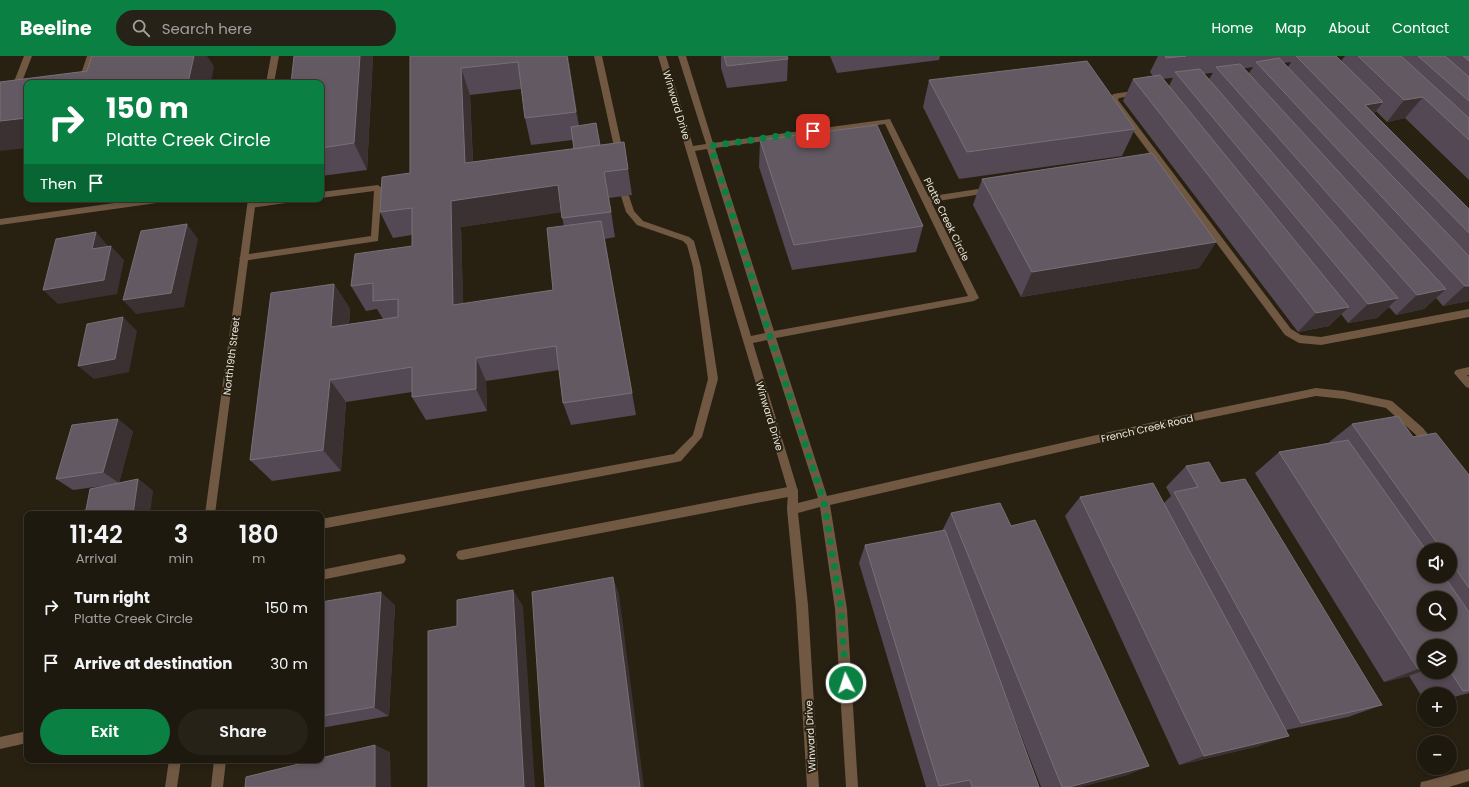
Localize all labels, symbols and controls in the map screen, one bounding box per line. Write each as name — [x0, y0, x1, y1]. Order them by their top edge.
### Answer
search box — [116, 10, 396, 46]
text: Beeline — [20, 15, 92, 42]
icon: search — [130, 17, 152, 39]
text: Search here — [162, 18, 252, 39]
text: Home — [1211, 18, 1253, 38]
text: Map — [1275, 18, 1306, 38]
text: About — [1328, 18, 1370, 38]
text: Contact — [1392, 18, 1449, 38]
street label: Winward Drive — [659, 69, 694, 142]
text: 150 m — [106, 89, 189, 128]
icon: right — [40, 96, 92, 148]
pin — [796, 114, 830, 148]
icon: arrive — [802, 120, 824, 142]
text: Platte Creek Circle — [106, 127, 271, 152]
icon: arrive — [85, 172, 107, 194]
text: Then — [40, 173, 77, 194]
street label: Platte Creek Circle — [920, 175, 973, 264]
street label: North19th Street — [219, 316, 244, 396]
street label: Winward Drive — [752, 380, 787, 453]
street label: French Creek Road — [1100, 411, 1195, 446]
text: 11:42 — [70, 518, 123, 551]
text: 3 — [174, 518, 188, 551]
text: 180 — [239, 518, 278, 551]
map controls — [1417, 543, 1457, 775]
button: sound — [1417, 543, 1457, 583]
text: Arrival — [76, 549, 117, 568]
text: min — [168, 549, 193, 568]
text: m — [252, 549, 265, 568]
text: Turn right — [74, 587, 150, 608]
button: search — [1417, 591, 1457, 631]
icon: right — [40, 596, 62, 618]
text: 150 m — [265, 597, 308, 618]
text: Platte Creek Circle — [74, 609, 193, 628]
button: layers — [1417, 639, 1457, 679]
icon: arrive — [40, 652, 62, 674]
text: Arrive at destination — [74, 653, 232, 674]
text: 30 m — [270, 653, 308, 674]
position arrow — [825, 662, 867, 704]
button: + — [1417, 687, 1457, 727]
street label: Winward Drive — [801, 700, 820, 772]
button: Exit — [40, 709, 170, 755]
button: Share — [178, 709, 308, 755]
button: − — [1417, 735, 1457, 775]

